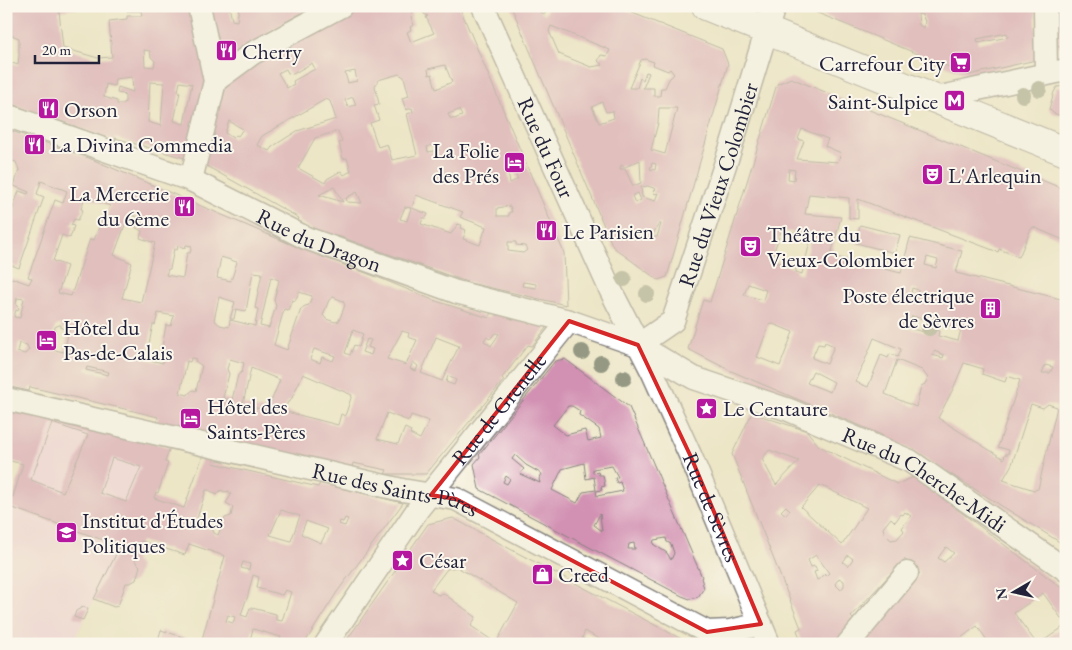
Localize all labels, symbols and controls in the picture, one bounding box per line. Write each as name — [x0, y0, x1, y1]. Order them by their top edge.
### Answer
scale bar — [35, 32, 99, 64]
place label: Cherry — [242, 37, 302, 66]
restaurant icon: Cherry — [214, 39, 238, 63]
text: 20 m — [42, 40, 71, 59]
place label: Carrefour City — [819, 49, 945, 78]
supermarket icon: Carrefour City — [949, 51, 973, 75]
street label: Rue du Vieux Colombier — [671, 78, 765, 291]
place label: Saint-Sulpice — [828, 87, 938, 116]
metro station icon: Saint-Sulpice — [942, 89, 966, 113]
street label: Rue du Four — [511, 92, 582, 203]
place label: Orson — [64, 95, 118, 124]
restaurant icon: Orson — [36, 97, 60, 121]
place label: La Divina Commedia — [50, 130, 232, 159]
restaurant icon: La Divina Commedia — [22, 132, 46, 156]
place label: La Folie des Prés — [433, 136, 499, 190]
hotel icon: La Folie des Prés — [503, 151, 527, 175]
place label: L'Arlequin — [948, 161, 1042, 190]
theatre icon: L'Arlequin — [920, 163, 944, 187]
place label: La Mercerie du 6ème — [69, 179, 169, 233]
restaurant icon: La Mercerie du 6ème — [173, 194, 197, 218]
street label: Rue du Dragon — [252, 202, 386, 279]
place label: Le Parisien — [563, 217, 654, 246]
restaurant icon: Le Parisien — [535, 219, 559, 243]
place label: Théâtre du Vieux-Colombier — [767, 220, 915, 274]
theatre icon: Théâtre du Vieux-Colombier — [739, 235, 763, 259]
place label: Poste électrique de Sèvres — [843, 281, 974, 335]
building icon: Poste électrique de Sèvres — [978, 296, 1002, 320]
place label: Hôtel du Pas-de-Calais — [63, 313, 173, 367]
hotel icon: Hôtel du Pas-de-Calais — [35, 328, 59, 352]
street label: Rue de Grenelle — [445, 347, 553, 471]
place label: Hôtel des Saints-Pères — [207, 392, 306, 446]
place label: Le Centaure — [723, 394, 828, 423]
place icon: Le Centaure — [695, 396, 719, 420]
hotel icon: Hôtel des Saints-Pères — [179, 407, 203, 431]
street label: Rue du Cherche-Midi — [838, 420, 1012, 539]
street label: Rue de Sèvres — [676, 448, 747, 566]
street label: Rue des Saints-Pères — [309, 456, 484, 524]
place label: Institut d'Études Politiques — [82, 506, 223, 560]
school or university icon: Institut d'Études Politiques — [54, 521, 78, 545]
place label: César — [419, 546, 467, 575]
place icon: César — [391, 548, 415, 572]
place label: Creed — [558, 560, 610, 589]
shop icon: Creed — [530, 562, 554, 586]
north arrow — [990, 568, 1040, 618]
text: N — [991, 586, 1011, 601]

